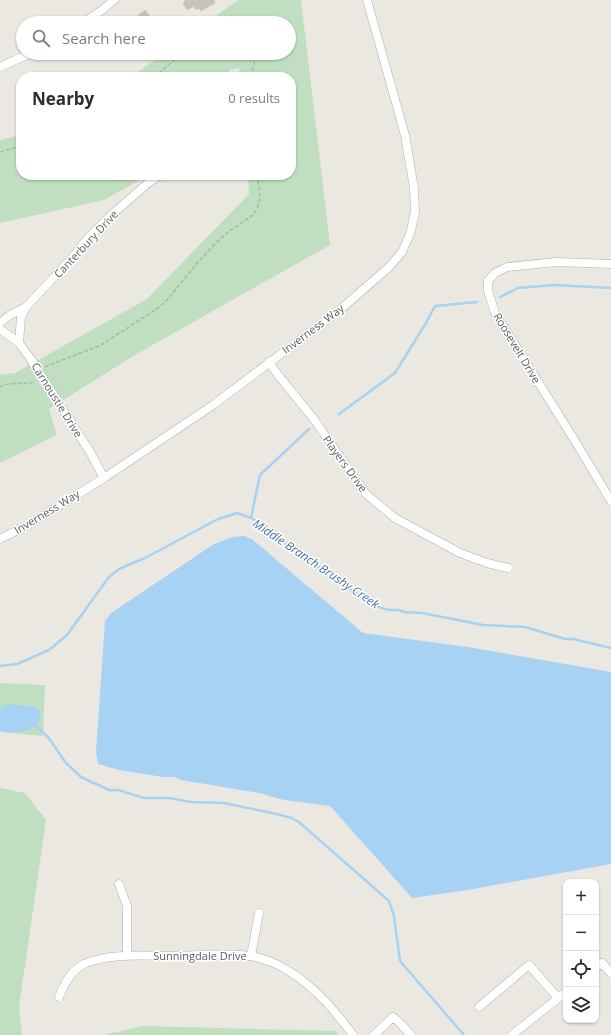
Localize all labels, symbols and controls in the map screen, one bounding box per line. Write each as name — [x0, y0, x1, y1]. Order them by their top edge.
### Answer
search box — [16, 16, 296, 60]
icon: search — [30, 27, 52, 49]
text: Search here — [62, 28, 146, 48]
text: Nearby — [32, 87, 94, 110]
text: 0 results — [228, 89, 280, 107]
street label: Canterbury Drive — [50, 206, 121, 281]
street label: Inverness Way — [279, 300, 347, 357]
street label: Roosevelt Drive — [490, 310, 544, 386]
street label: Carnoustie Drive — [28, 359, 86, 440]
street label: Players Drive — [320, 432, 371, 495]
street label: Inverness Way — [11, 486, 83, 537]
water label: Middle Branch Brushy Creek — [250, 515, 384, 613]
map controls — [563, 879, 599, 1023]
button: + — [563, 879, 599, 915]
button: − — [563, 915, 599, 951]
street label: Sunningdale Drive — [153, 948, 247, 963]
button: locate — [563, 951, 599, 987]
button: layers — [563, 987, 599, 1023]

